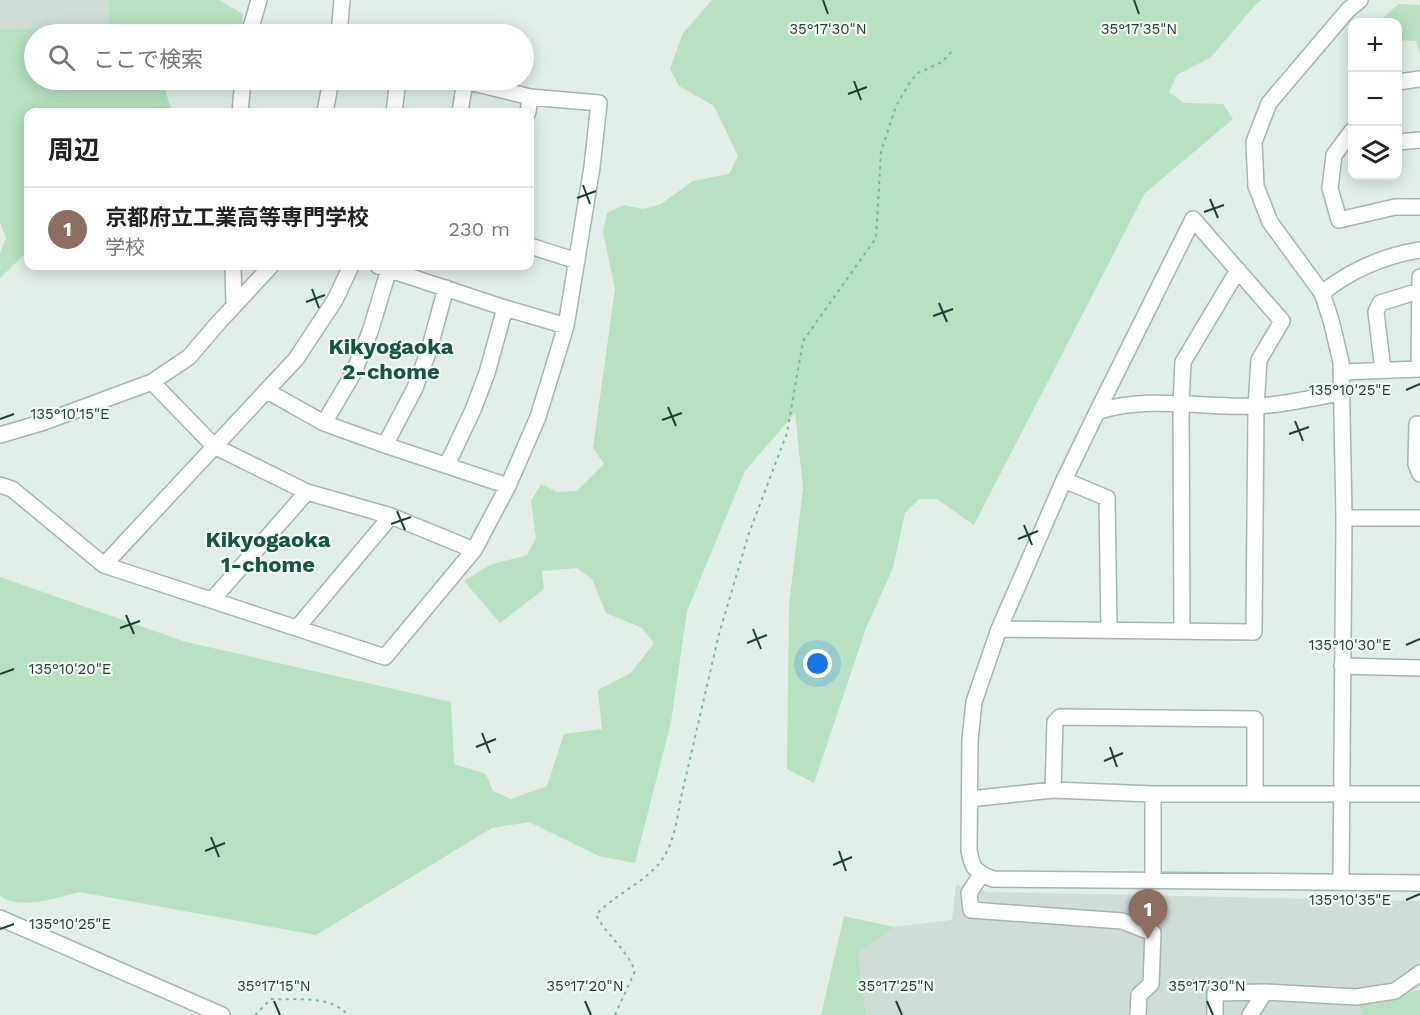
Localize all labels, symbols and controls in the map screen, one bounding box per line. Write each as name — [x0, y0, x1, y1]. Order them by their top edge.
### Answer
map controls — [1348, 18, 1402, 180]
button: + — [1348, 18, 1402, 72]
text: 35°17'30"N — [789, 20, 867, 38]
text: 35°17'35"N — [1101, 20, 1177, 38]
search box — [24, 24, 534, 90]
icon: search — [45, 41, 78, 74]
text: ここで検索 — [93, 47, 203, 72]
button: − — [1348, 72, 1402, 126]
button: layers — [1348, 126, 1402, 180]
text: 周辺 — [48, 135, 100, 165]
text: 京都府立工業高等専門学校 — [105, 205, 369, 230]
text: 1 — [63, 217, 72, 241]
text: 230 m — [448, 217, 510, 241]
text: 学校 — [105, 235, 145, 259]
district label: Kikyogaoka 2-chome — [328, 334, 454, 384]
text: 135°10'25"E — [1309, 381, 1391, 399]
text: 135°10'15"E — [30, 405, 110, 423]
district label: Kikyogaoka 1-chome — [205, 527, 331, 577]
text: 135°10'30"E — [1309, 636, 1391, 654]
your location — [803, 649, 832, 678]
text: 135°10'20"E — [29, 660, 111, 678]
pin: 1 — [1128, 890, 1168, 939]
text: 135°10'35"E — [1309, 891, 1391, 909]
text: 135°10'25"E — [29, 915, 111, 933]
text: 35°17'15"N — [237, 977, 311, 995]
text: 35°17'20"N — [546, 977, 624, 995]
text: 35°17'25"N — [858, 977, 934, 995]
text: 35°17'30"N — [1168, 977, 1246, 995]

